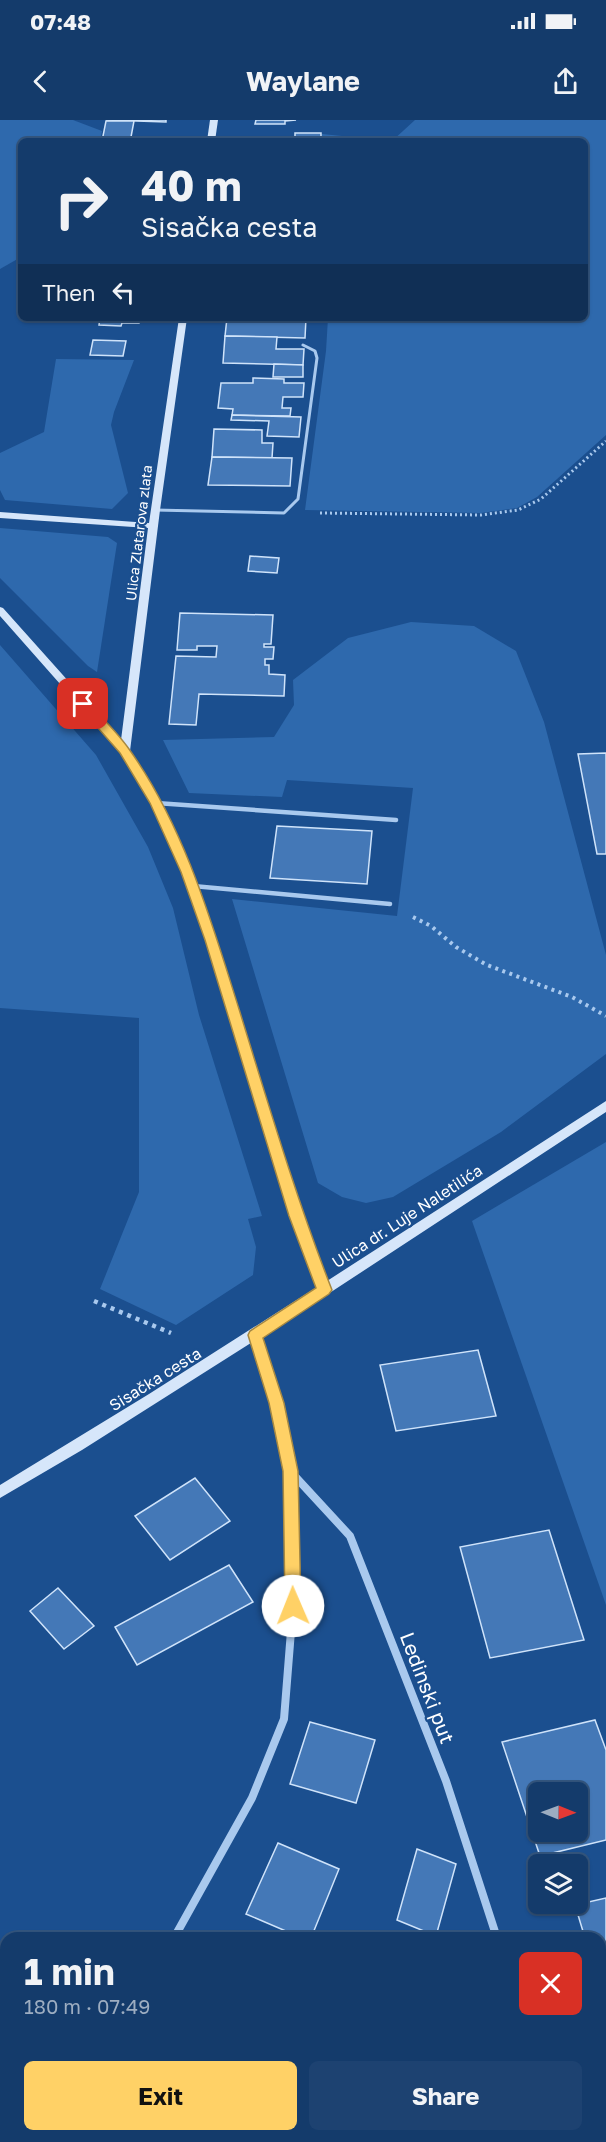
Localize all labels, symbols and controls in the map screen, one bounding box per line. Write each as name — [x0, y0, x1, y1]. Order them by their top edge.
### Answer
text: 07:48 — [30, 8, 91, 35]
icon: back — [24, 65, 57, 98]
text: Waylane — [246, 65, 360, 97]
icon: share — [549, 65, 582, 98]
text: 40 m — [141, 160, 242, 210]
icon: right — [42, 162, 120, 240]
text: Sisačka cesta — [141, 211, 318, 243]
icon: left — [107, 276, 140, 309]
text: Then — [42, 279, 95, 306]
street label: Ulica Zlatarova zlata — [122, 464, 155, 602]
pin — [57, 678, 108, 729]
icon: arrive — [66, 687, 99, 720]
street label: Ulica dr. Luje Naletilića — [328, 1160, 486, 1272]
street label: Sisačka cesta — [105, 1343, 205, 1415]
position arrow — [261, 1574, 325, 1638]
street label: Ledinski put — [396, 1629, 460, 1747]
north arrow — [528, 1782, 588, 1842]
map controls — [528, 1782, 588, 1914]
button: layers — [528, 1854, 588, 1914]
text: 1 min — [24, 1950, 115, 1993]
button: close — [519, 1952, 582, 2015]
text: 180 m · 07:49 — [24, 1994, 150, 2018]
button: Exit — [24, 2061, 297, 2130]
button: Share — [309, 2061, 582, 2130]

